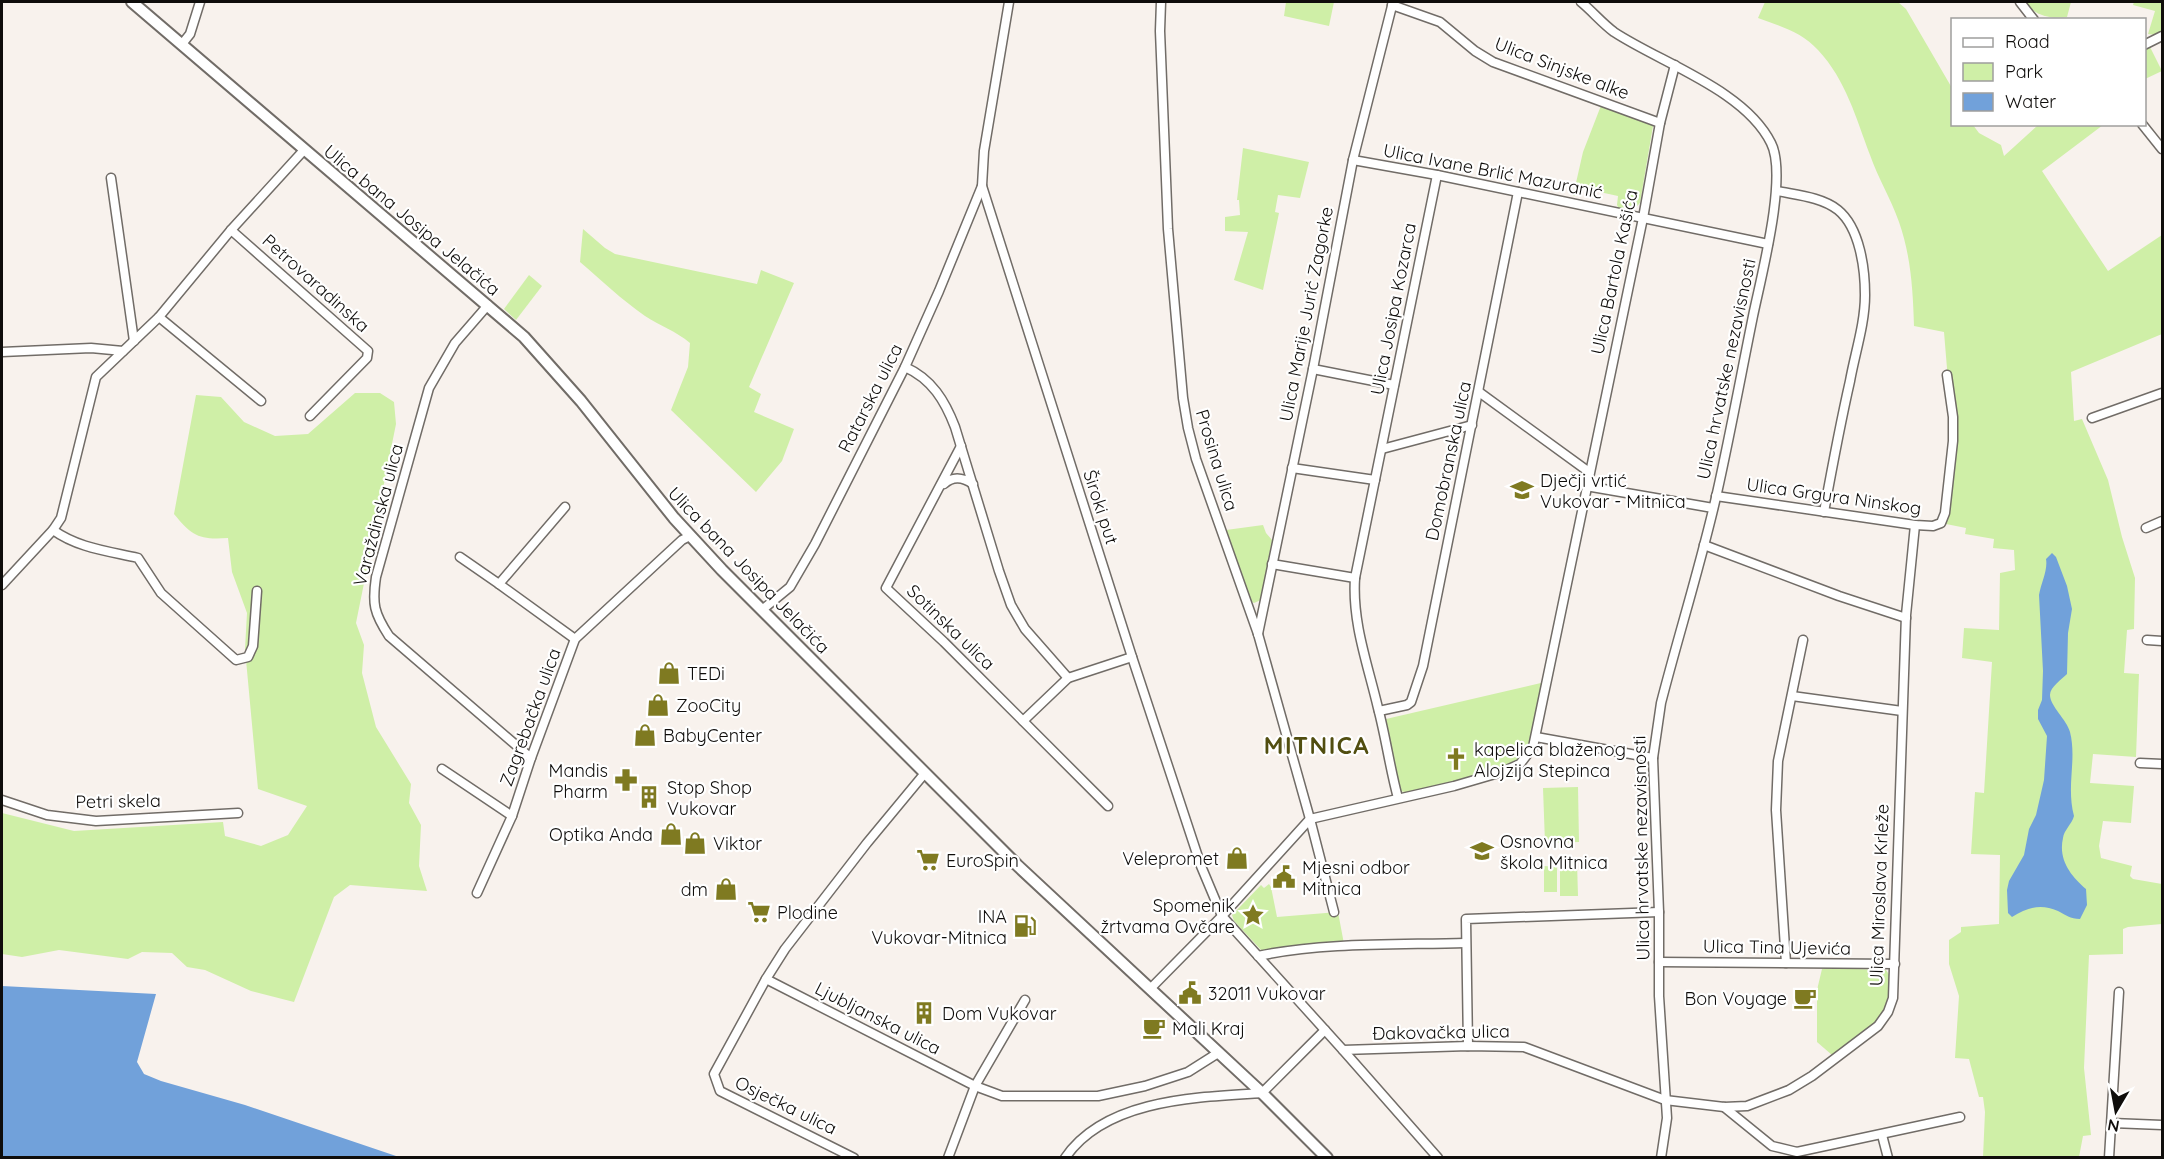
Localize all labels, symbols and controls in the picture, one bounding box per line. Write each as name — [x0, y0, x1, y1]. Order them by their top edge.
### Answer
legend — [1951, 18, 2146, 126]
text: Road — [2005, 30, 2050, 53]
street label: Ulica Sinjske alke — [1491, 32, 1633, 104]
text: Park — [2005, 60, 2043, 83]
text: Water — [2005, 90, 2056, 113]
street label: Ulica Ivane Brlić Mazuranić — [1381, 138, 1605, 204]
street label: Ulica bana Josipa Jelačića — [319, 139, 505, 301]
street label: Ulica Bartola Kašića — [1585, 187, 1643, 357]
street label: Ulica Marije Jurić Zagorke — [1274, 204, 1338, 424]
street label: Ulica Josipa Kozarca — [1365, 221, 1421, 397]
street label: Petrovaradinska — [258, 229, 374, 337]
street label: Ulica hrvatske nezavisnosti — [1691, 257, 1761, 481]
street label: Ratarska ulica — [833, 340, 907, 456]
street label: Domobranska ulica — [1420, 379, 1476, 543]
street label: Prosina ulica — [1191, 406, 1243, 514]
street label: Varaždinska ulica — [348, 441, 408, 589]
street label: Široki put — [1078, 467, 1124, 547]
place label: Dječji vrtić Vukovar - Mitnica — [1540, 469, 1686, 513]
street label: Ulica Grgura Ninskog — [1745, 472, 1923, 520]
school or university icon: Dječji vrtić Vukovar - Mitnica — [1509, 477, 1535, 503]
street label: Ulica bana Josipa Jelačića — [663, 482, 835, 658]
street label: Sotinska ulica — [902, 579, 1000, 675]
street label: Zagrebačka ulica — [494, 645, 566, 789]
shop icon: TEDi — [656, 660, 682, 686]
place label: TEDi — [687, 662, 725, 685]
shop icon: ZooCity — [645, 692, 671, 718]
place label: ZooCity — [676, 694, 741, 717]
shop icon: BabyCenter — [632, 722, 658, 748]
place label: BabyCenter — [663, 724, 762, 747]
district label: MITNICA — [1264, 730, 1370, 760]
street label: Ulica hrvatske nezavisnosti — [1628, 735, 1654, 961]
place label: kapelica blaženog Alojzija Stepinca — [1474, 738, 1626, 782]
church icon: kapelica blaženog Alojzija Stepinca — [1443, 746, 1469, 772]
place label: Mandis Pharm — [549, 759, 608, 803]
pharmacy icon: Mandis Pharm — [613, 767, 639, 793]
place label: Stop Shop Vukovar — [667, 776, 752, 820]
building icon: Stop Shop Vukovar — [636, 784, 662, 810]
street label: Petri skela — [75, 789, 161, 813]
street label: Ulica Miroslava Krleže — [1864, 803, 1894, 987]
shop icon: Optika Anda — [658, 821, 684, 847]
place label: Optika Anda — [549, 823, 653, 846]
shop icon: Viktor — [682, 830, 708, 856]
place label: Osnovna škola Mitnica — [1500, 830, 1608, 874]
place label: Viktor — [713, 832, 762, 855]
school or university icon: Osnovna škola Mitnica — [1469, 838, 1495, 864]
shop icon: Velepromet — [1224, 845, 1250, 871]
supermarket icon: EuroSpin — [915, 847, 941, 873]
place label: Velepromet — [1122, 847, 1219, 870]
place label: EuroSpin — [946, 849, 1019, 872]
place label: Mjesni odbor Mitnica — [1302, 856, 1410, 900]
public building icon: Mjesni odbor Mitnica — [1271, 864, 1297, 890]
shop icon: dm — [713, 876, 739, 902]
place label: dm — [681, 878, 708, 901]
place label: Spomenik žrtvama Ovčare — [1100, 894, 1235, 938]
supermarket icon: Plodine — [746, 899, 772, 925]
place label: Plodine — [777, 901, 838, 924]
place icon: Spomenik žrtvama Ovčare — [1240, 902, 1266, 928]
place label: INA Vukovar-Mitnica — [871, 905, 1007, 949]
fuel station icon: INA Vukovar-Mitnica — [1012, 913, 1038, 939]
street label: Ulica Tina Ujevića — [1703, 934, 1851, 960]
street label: Ljubljanska ulica — [811, 976, 945, 1060]
public building icon: 32011 Vukovar — [1177, 980, 1203, 1006]
place label: 32011 Vukovar — [1208, 982, 1326, 1005]
cafe icon: Bon Voyage — [1792, 985, 1818, 1011]
place label: Bon Voyage — [1685, 987, 1787, 1010]
building icon: Dom Vukovar — [911, 1000, 937, 1026]
place label: Dom Vukovar — [942, 1002, 1057, 1025]
cafe icon: Mali Kraj — [1141, 1015, 1167, 1041]
place label: Mali Kraj — [1172, 1017, 1245, 1040]
street label: Đakovačka ulica — [1372, 1019, 1510, 1045]
street label: Osječka ulica — [731, 1070, 841, 1140]
north arrow — [2086, 1081, 2146, 1141]
text: N — [2106, 1115, 2121, 1137]

